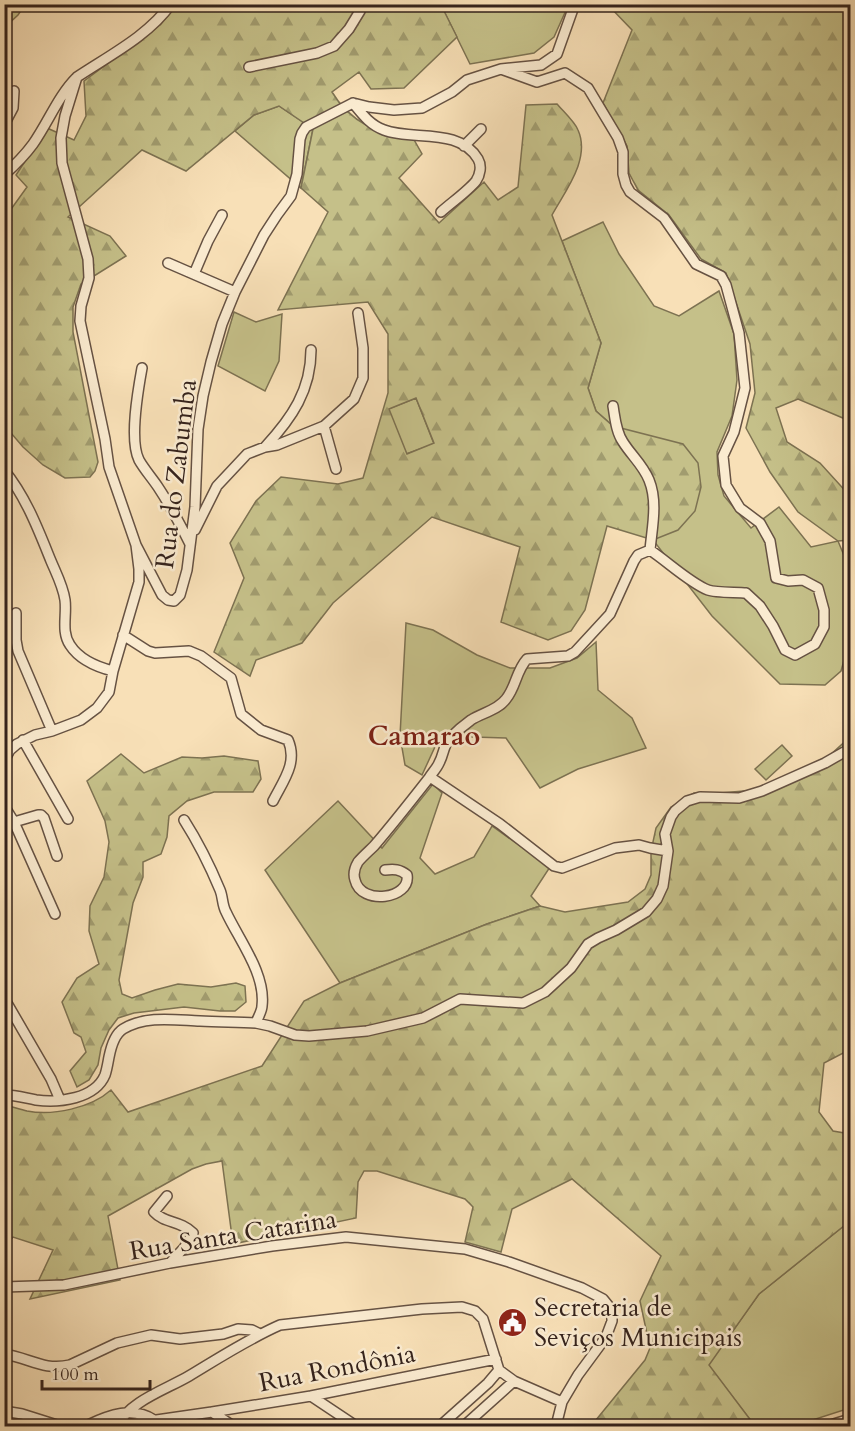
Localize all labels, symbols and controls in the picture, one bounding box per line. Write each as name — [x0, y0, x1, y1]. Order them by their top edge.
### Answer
street label: Rua do Zabumba — [147, 377, 205, 571]
district label: Camarao — [368, 718, 480, 755]
street label: Rua Santa Catarina — [127, 1201, 339, 1269]
place label: Secretaria de Seviços Municipais — [534, 1290, 742, 1355]
public building icon: Secretaria de Seviços Municipais — [497, 1306, 529, 1338]
street label: Rua Rondônia — [256, 1336, 418, 1400]
scale bar — [42, 1353, 150, 1391]
text: 100 m — [51, 1362, 99, 1387]

